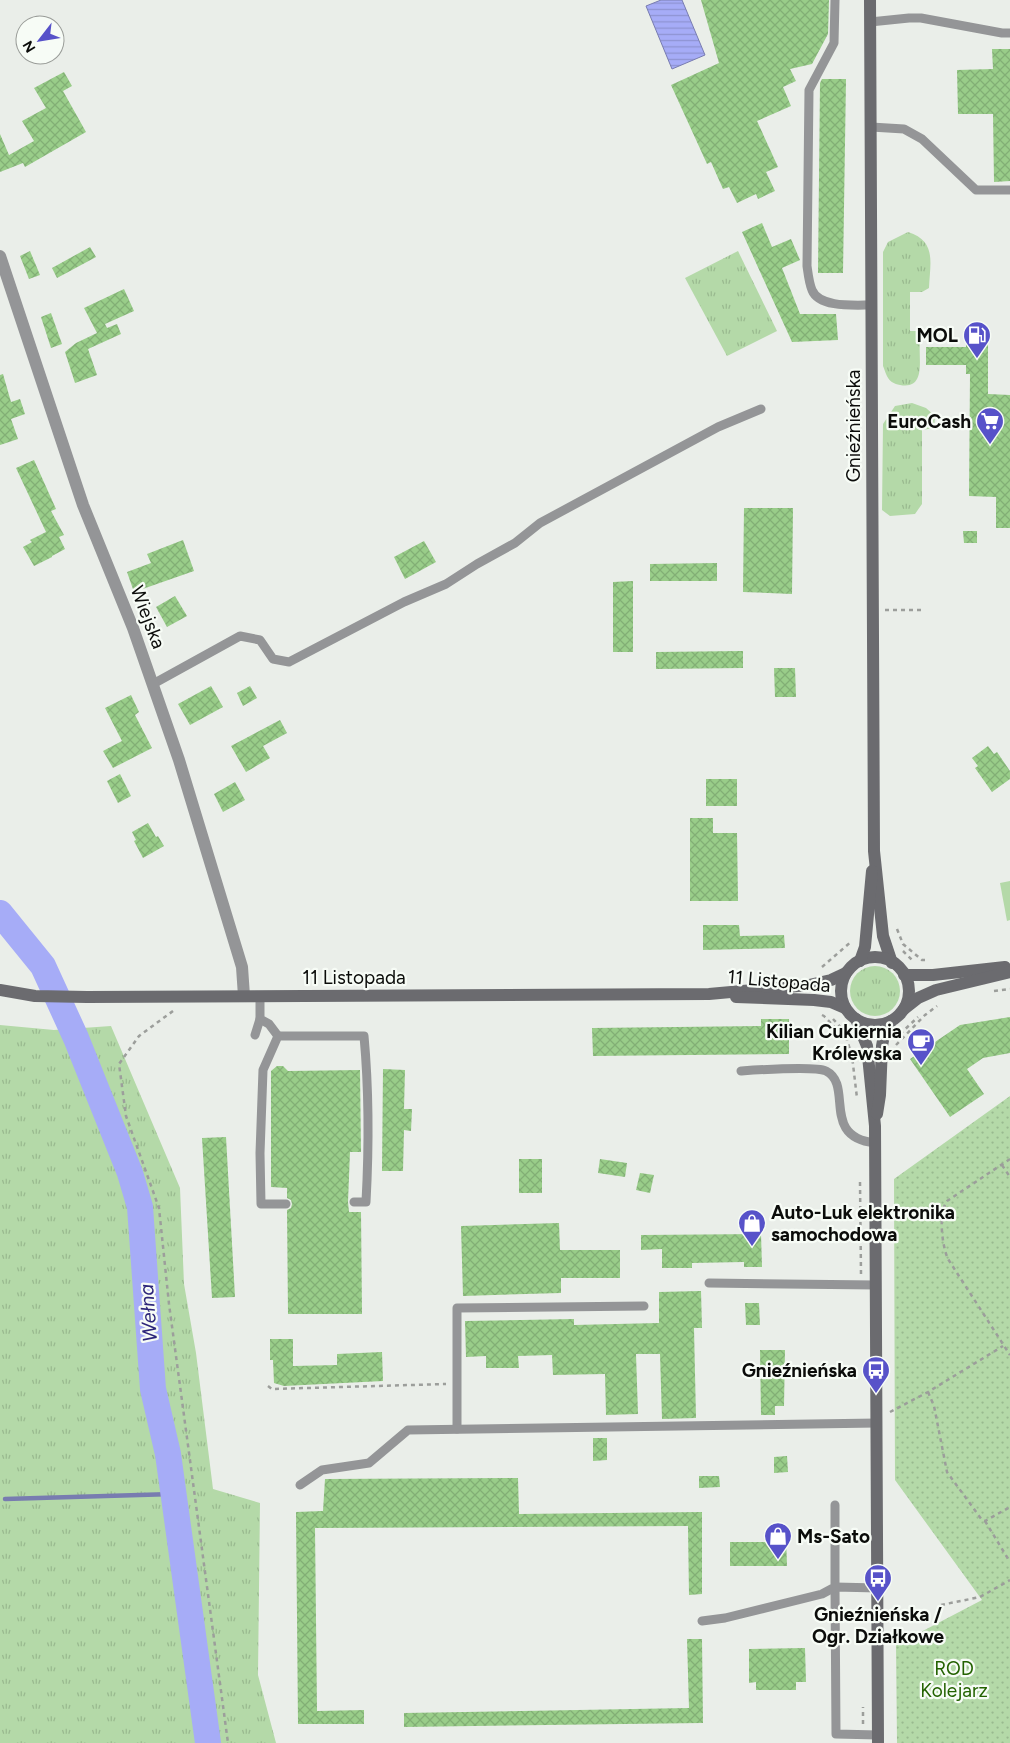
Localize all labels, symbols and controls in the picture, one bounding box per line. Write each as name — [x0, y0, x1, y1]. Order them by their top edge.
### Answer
north arrow — [15, 15, 65, 65]
text: N — [19, 37, 39, 55]
fuel station icon: MOL — [962, 320, 992, 359]
place label: MOL — [917, 324, 958, 347]
street label: Gnieźnieńska — [842, 370, 865, 482]
supermarket icon: EuroCash — [975, 406, 1005, 445]
place label: EuroCash — [887, 410, 971, 433]
street label: Wiejska — [125, 582, 171, 652]
street label: 11 Listopada — [726, 965, 832, 997]
street label: 11 Listopada — [302, 966, 406, 989]
place label: Kilian Cukiernia Królewska — [766, 1020, 902, 1065]
cafe icon: Kilian Cukiernia Królewska — [906, 1027, 936, 1066]
place label: Auto-Luk elektronika samochodowa — [771, 1201, 955, 1246]
shop icon: Auto-Luk elektronika samochodowa — [737, 1208, 767, 1247]
water label: Wełna — [134, 1283, 162, 1343]
bus stop icon: Gnieźnieńska — [861, 1355, 891, 1394]
place label: Gnieźnieńska — [742, 1359, 857, 1382]
shop icon: Ms-Sato — [763, 1521, 793, 1560]
place label: Ms-Sato — [797, 1525, 870, 1548]
bus stop icon: Gnieźnieńska / Ogr. Działkowe — [863, 1563, 893, 1602]
place label: Gnieźnieńska / Ogr. Działkowe — [812, 1603, 945, 1648]
park label: ROD Kolejarz — [920, 1657, 988, 1702]

